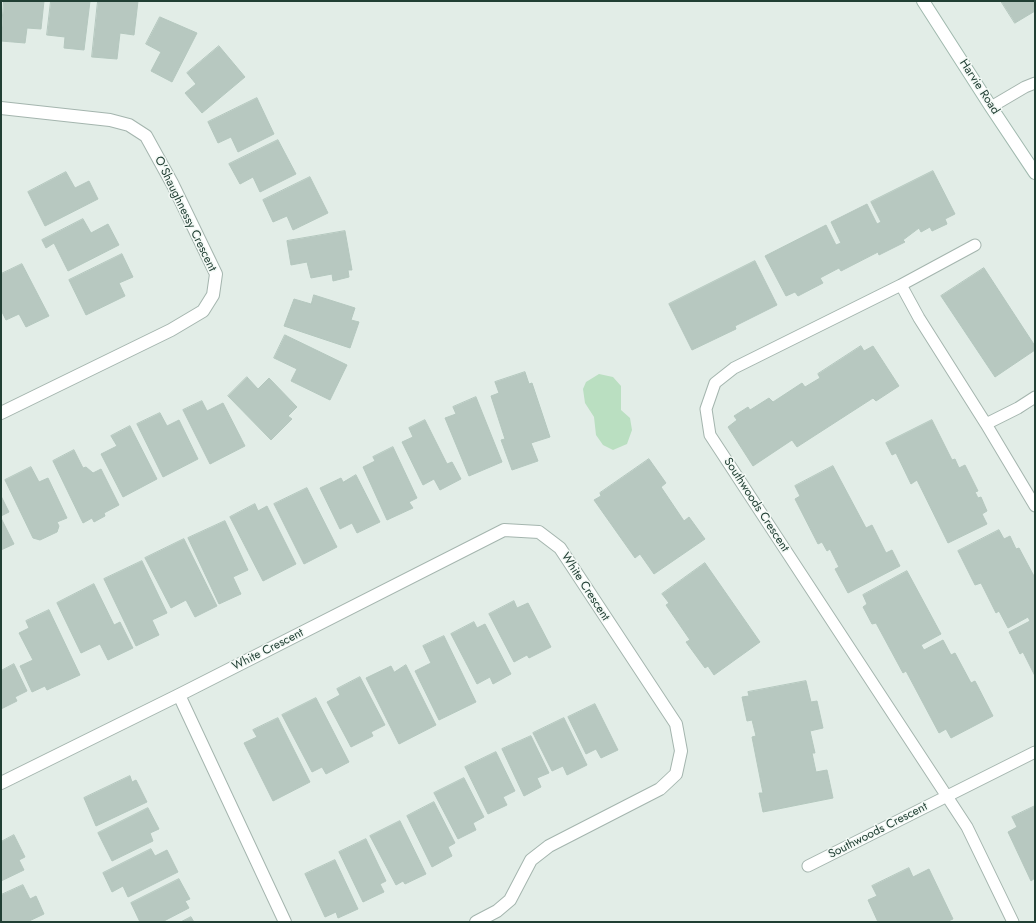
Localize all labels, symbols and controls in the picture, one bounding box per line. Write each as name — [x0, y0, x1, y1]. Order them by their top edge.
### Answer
street label: Harvie Road — [956, 57, 1002, 117]
street label: O'Shaughnessy Crescent — [151, 154, 219, 274]
street label: Southwoods Crescent — [720, 455, 792, 555]
street label: White Crescent — [558, 550, 612, 624]
street label: White Crescent — [230, 626, 306, 674]
street label: Southwoods Crescent — [826, 800, 930, 862]

